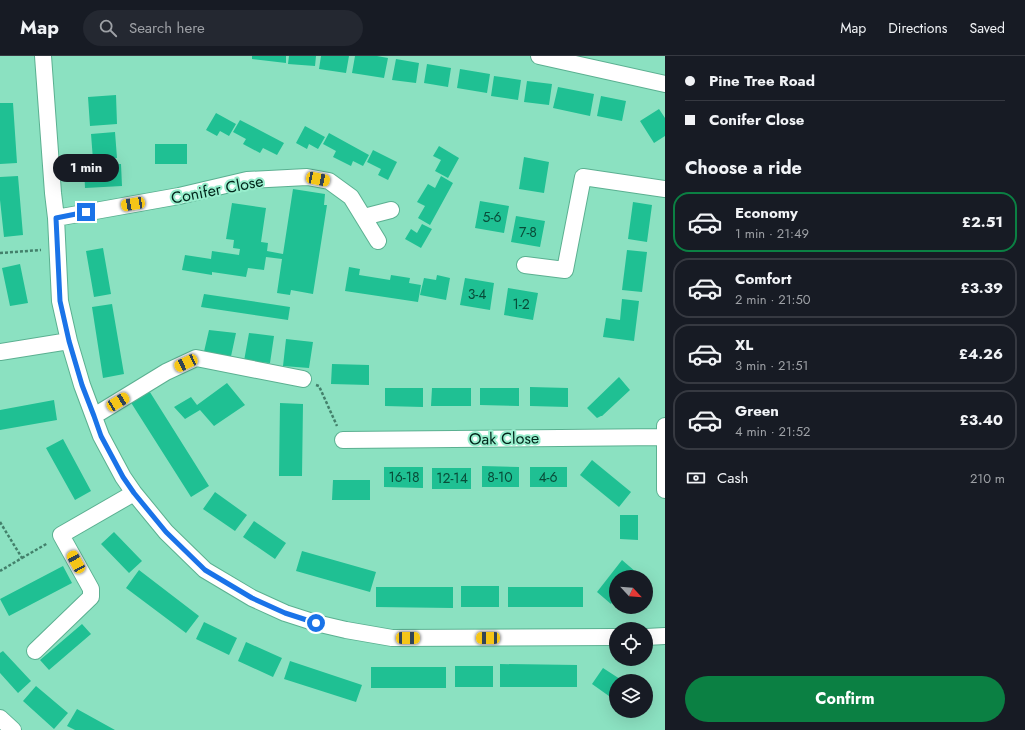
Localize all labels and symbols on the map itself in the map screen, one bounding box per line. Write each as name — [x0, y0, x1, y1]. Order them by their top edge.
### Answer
callout: 1 min — [53, 154, 119, 182]
street label: Conifer Close — [169, 169, 265, 210]
car — [305, 171, 331, 187]
car — [120, 196, 146, 212]
route end — [77, 203, 95, 221]
house number: 5-6 — [483, 207, 501, 227]
house number: 7-8 — [519, 222, 537, 242]
house number: 3-4 — [468, 284, 486, 304]
house number: 1-2 — [512, 294, 530, 314]
car — [173, 352, 199, 374]
car — [105, 391, 131, 413]
street label: Oak Close — [469, 426, 539, 451]
house number: 16-18 — [388, 467, 420, 487]
house number: 8-10 — [487, 467, 513, 487]
house number: 4-6 — [538, 467, 558, 487]
house number: 12-14 — [436, 468, 468, 488]
car — [65, 549, 87, 575]
north arrow — [609, 570, 653, 614]
route start — [307, 614, 325, 632]
car — [396, 632, 420, 644]
car — [476, 632, 500, 644]

